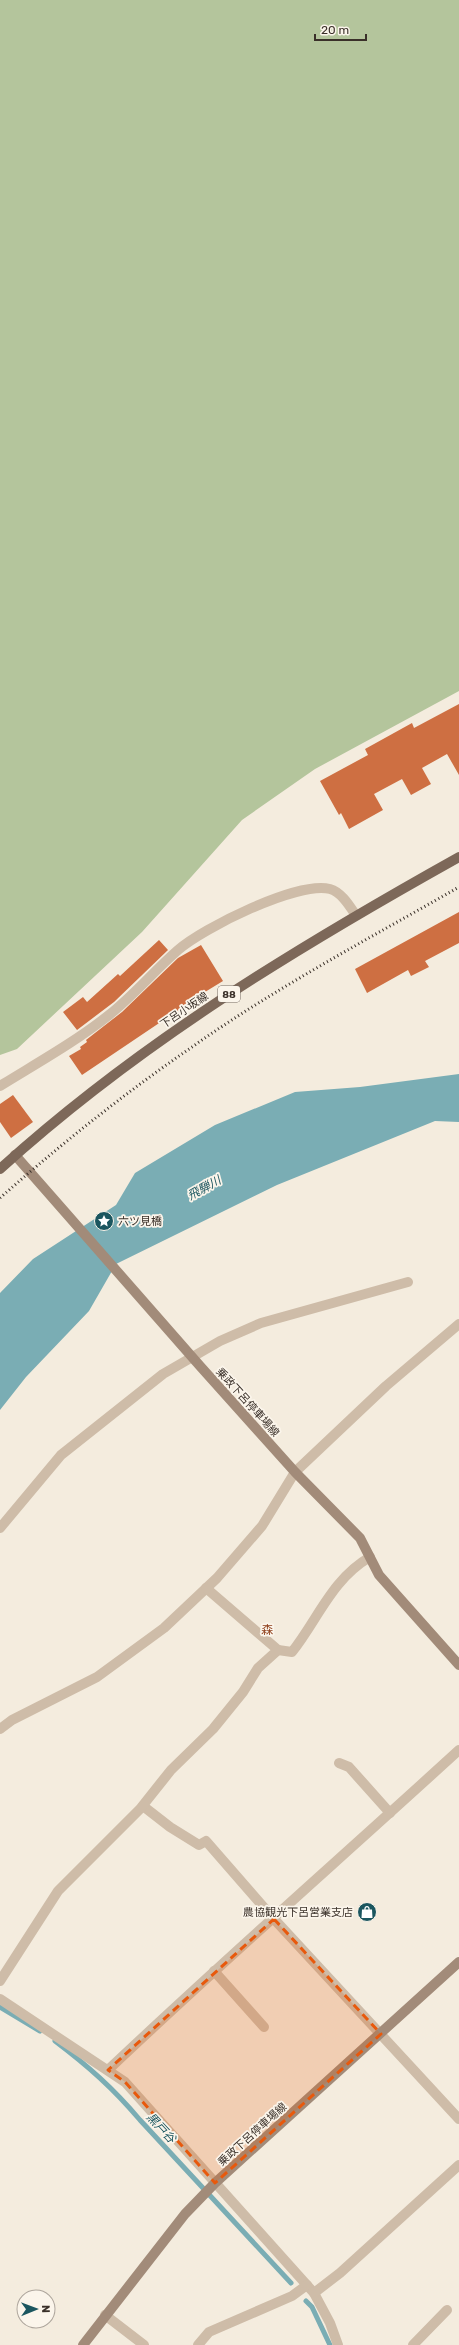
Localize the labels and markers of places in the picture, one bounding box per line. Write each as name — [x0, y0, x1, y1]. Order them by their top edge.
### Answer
place icon: 六ツ見橋 — [93, 1210, 115, 1232]
place label: 六ツ見橋 — [118, 1215, 162, 1228]
shop icon: 農協観光下呂営業支店 — [356, 1901, 378, 1923]
place label: 農協観光下呂営業支店 — [243, 1906, 353, 1919]

